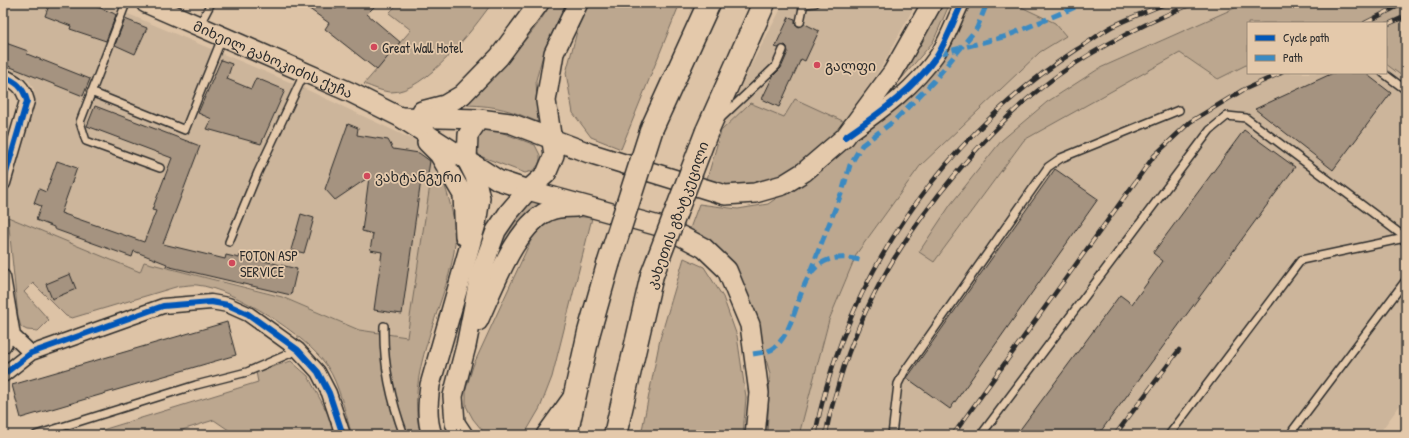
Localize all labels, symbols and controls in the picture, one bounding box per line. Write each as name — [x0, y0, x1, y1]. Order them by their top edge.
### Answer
street label: მიხეილ გახოკიძის ქუჩა — [191, 15, 356, 102]
legend — [1247, 22, 1387, 74]
text: Cycle path — [1283, 29, 1329, 46]
place label: Great Wall Hotel — [382, 38, 463, 57]
marker: Great Wall Hotel — [369, 42, 379, 52]
text: Path — [1283, 49, 1303, 66]
place label: გალფი — [825, 56, 876, 75]
marker: გალფი — [812, 60, 822, 70]
street label: კახეთის გზატკეცილი — [641, 139, 713, 291]
place label: ვახტანგური — [375, 167, 462, 186]
marker: ვახტანგური — [362, 171, 372, 181]
place label: FOTON ASP SERVICE — [239, 246, 298, 281]
marker: FOTON ASP SERVICE — [227, 258, 237, 268]

